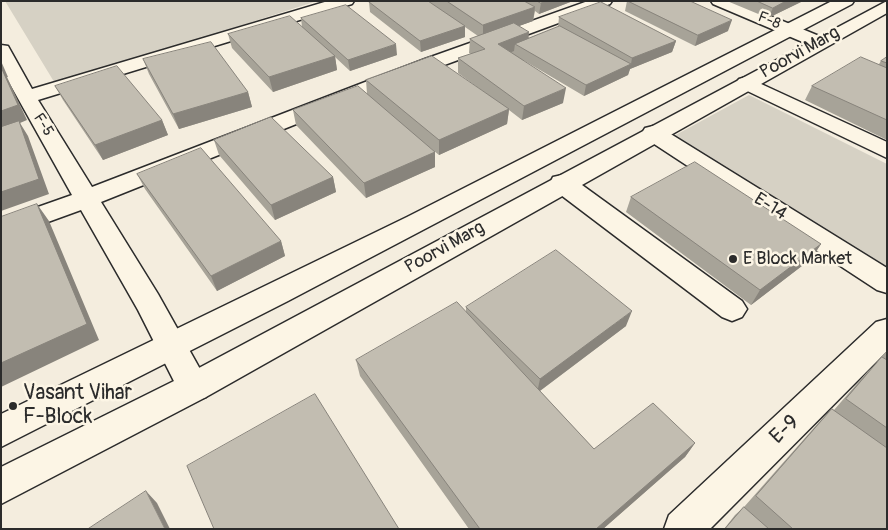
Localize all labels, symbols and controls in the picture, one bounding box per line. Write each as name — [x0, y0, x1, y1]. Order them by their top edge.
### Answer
street label: F-8 — [755, 8, 783, 34]
street label: Poorvi Marg — [756, 22, 844, 84]
street label: F-5 — [29, 110, 57, 140]
street label: E-14 — [750, 189, 790, 225]
street label: Poorvi Marg — [401, 217, 489, 279]
place label: E Block Market — [743, 248, 852, 270]
marker: E Block Market — [727, 253, 739, 265]
place label: Vasant Vihar F-Block — [23, 381, 132, 431]
marker: Vasant Vihar F-Block — [7, 400, 19, 412]
street label: E-9 — [765, 410, 805, 450]

